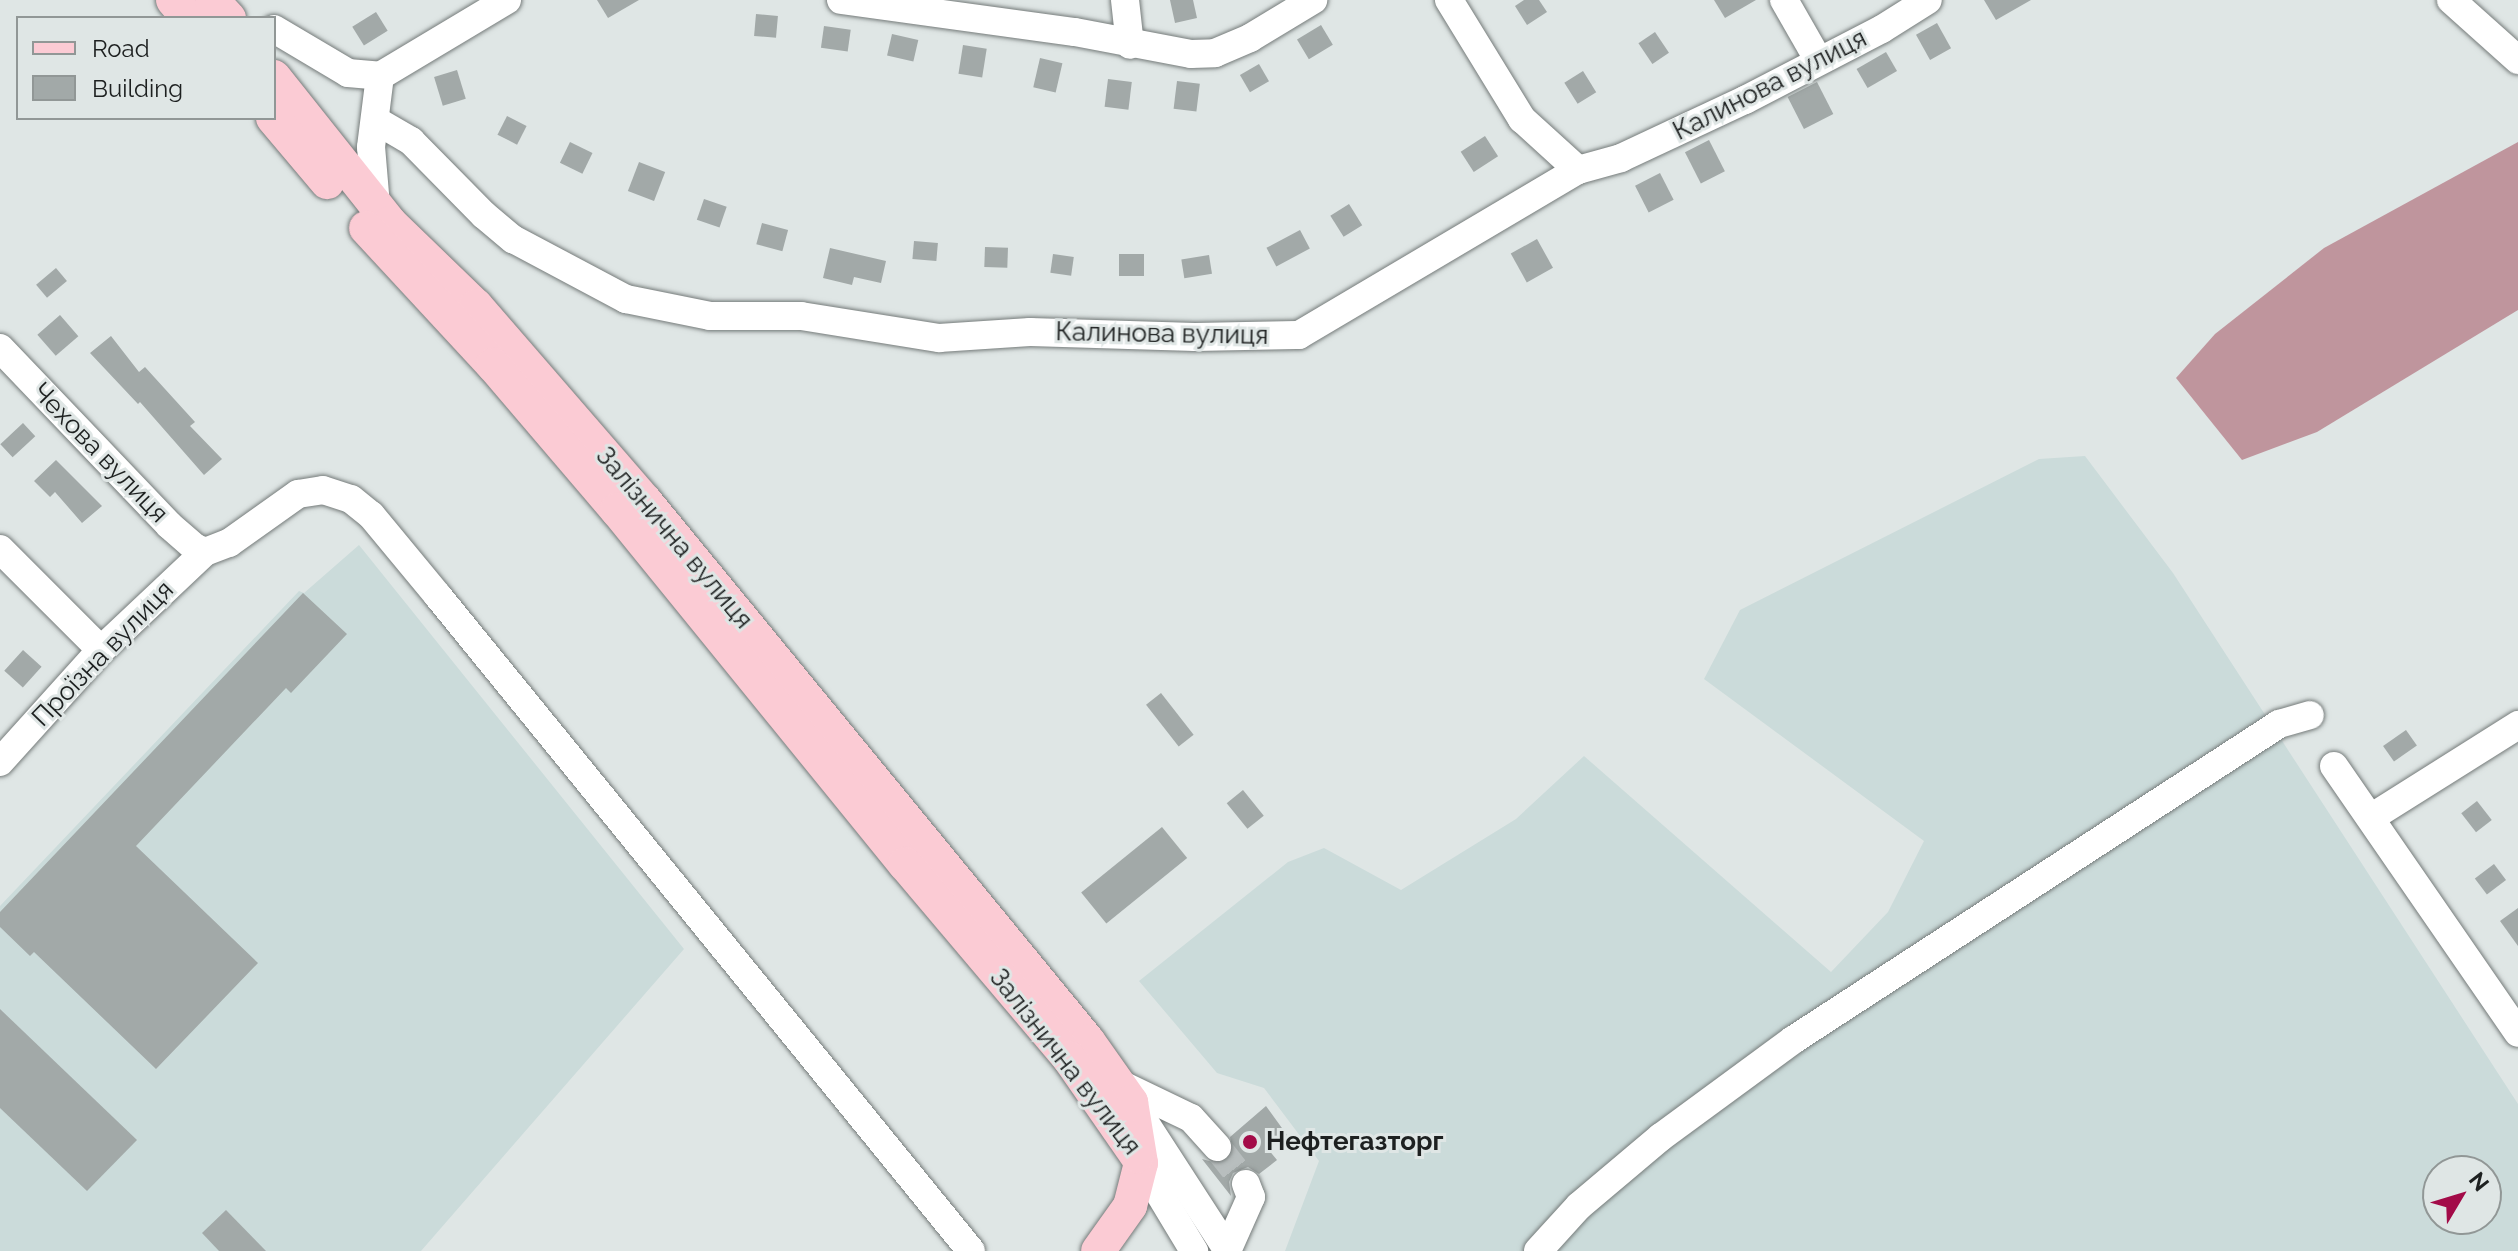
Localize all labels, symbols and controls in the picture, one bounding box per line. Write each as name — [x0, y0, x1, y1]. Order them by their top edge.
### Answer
legend — [16, 16, 276, 120]
street label: Калинова вулиця — [1668, 23, 1872, 147]
text: Road — [92, 34, 150, 63]
text: Building — [92, 74, 183, 103]
street label: Калинова вулиця — [1055, 317, 1269, 351]
street label: Чехова вулиця — [26, 377, 174, 529]
street label: Залізнична вулиця — [589, 441, 759, 635]
street label: Проїзна вулиця — [26, 575, 180, 733]
street label: Залізнична вулиця — [983, 963, 1147, 1161]
place label: Нефтегазторг — [1266, 1126, 1444, 1158]
marker: Нефтегазторг — [1241, 1133, 1259, 1151]
north arrow — [2422, 1155, 2502, 1235]
text: N — [2464, 1167, 2495, 1196]

